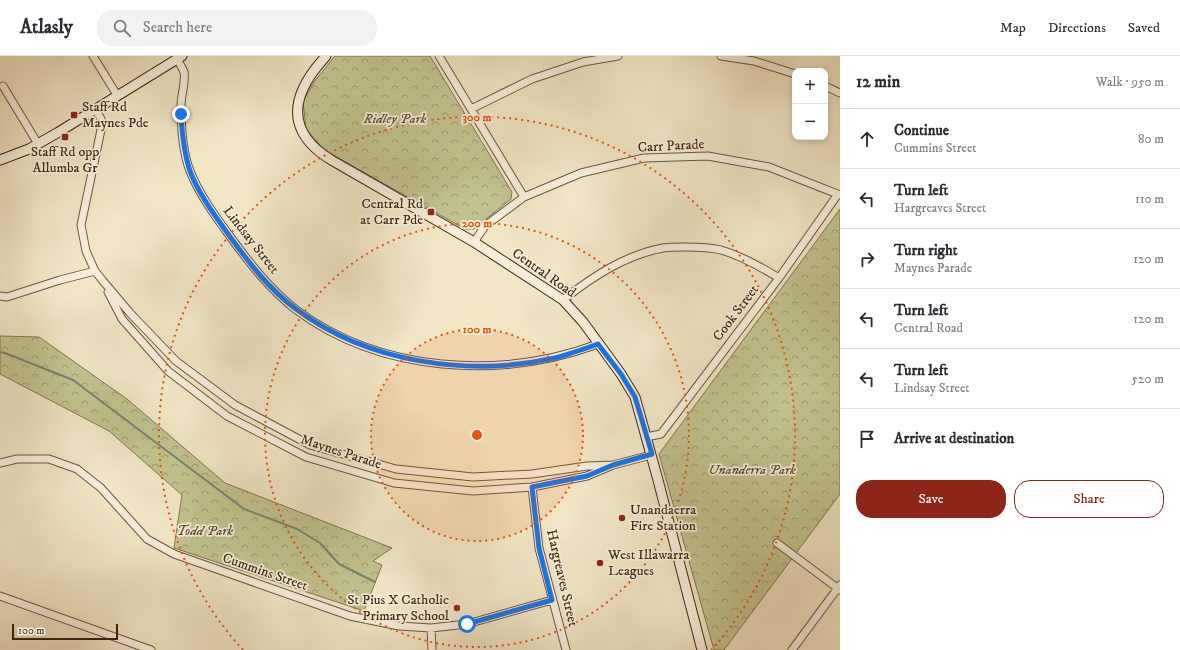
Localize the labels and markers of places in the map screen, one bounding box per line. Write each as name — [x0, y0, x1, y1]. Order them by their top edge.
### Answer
place label: Staff Rd Maynes Pde — [82, 98, 149, 132]
marker: Staff Rd Maynes Pde — [69, 110, 79, 120]
marker: Staff Rd opp Allumba Gr — [60, 132, 70, 142]
place label: Staff Rd opp Allumba Gr — [31, 143, 99, 177]
place label: Central Rd at Carr Pde — [360, 195, 423, 229]
marker: Central Rd at Carr Pde — [426, 207, 436, 217]
centre of rings — [470, 428, 484, 442]
place label: Unandaerra Fire Station — [630, 501, 697, 535]
marker: Unandaerra Fire Station — [617, 513, 627, 523]
place label: West Illawarra Leagues — [607, 546, 689, 580]
marker: West Illawarra Leagues — [595, 558, 605, 568]
place label: St Pius X Catholic Primary School — [347, 591, 450, 625]
marker: St Pius X Catholic Primary School — [452, 603, 462, 613]

